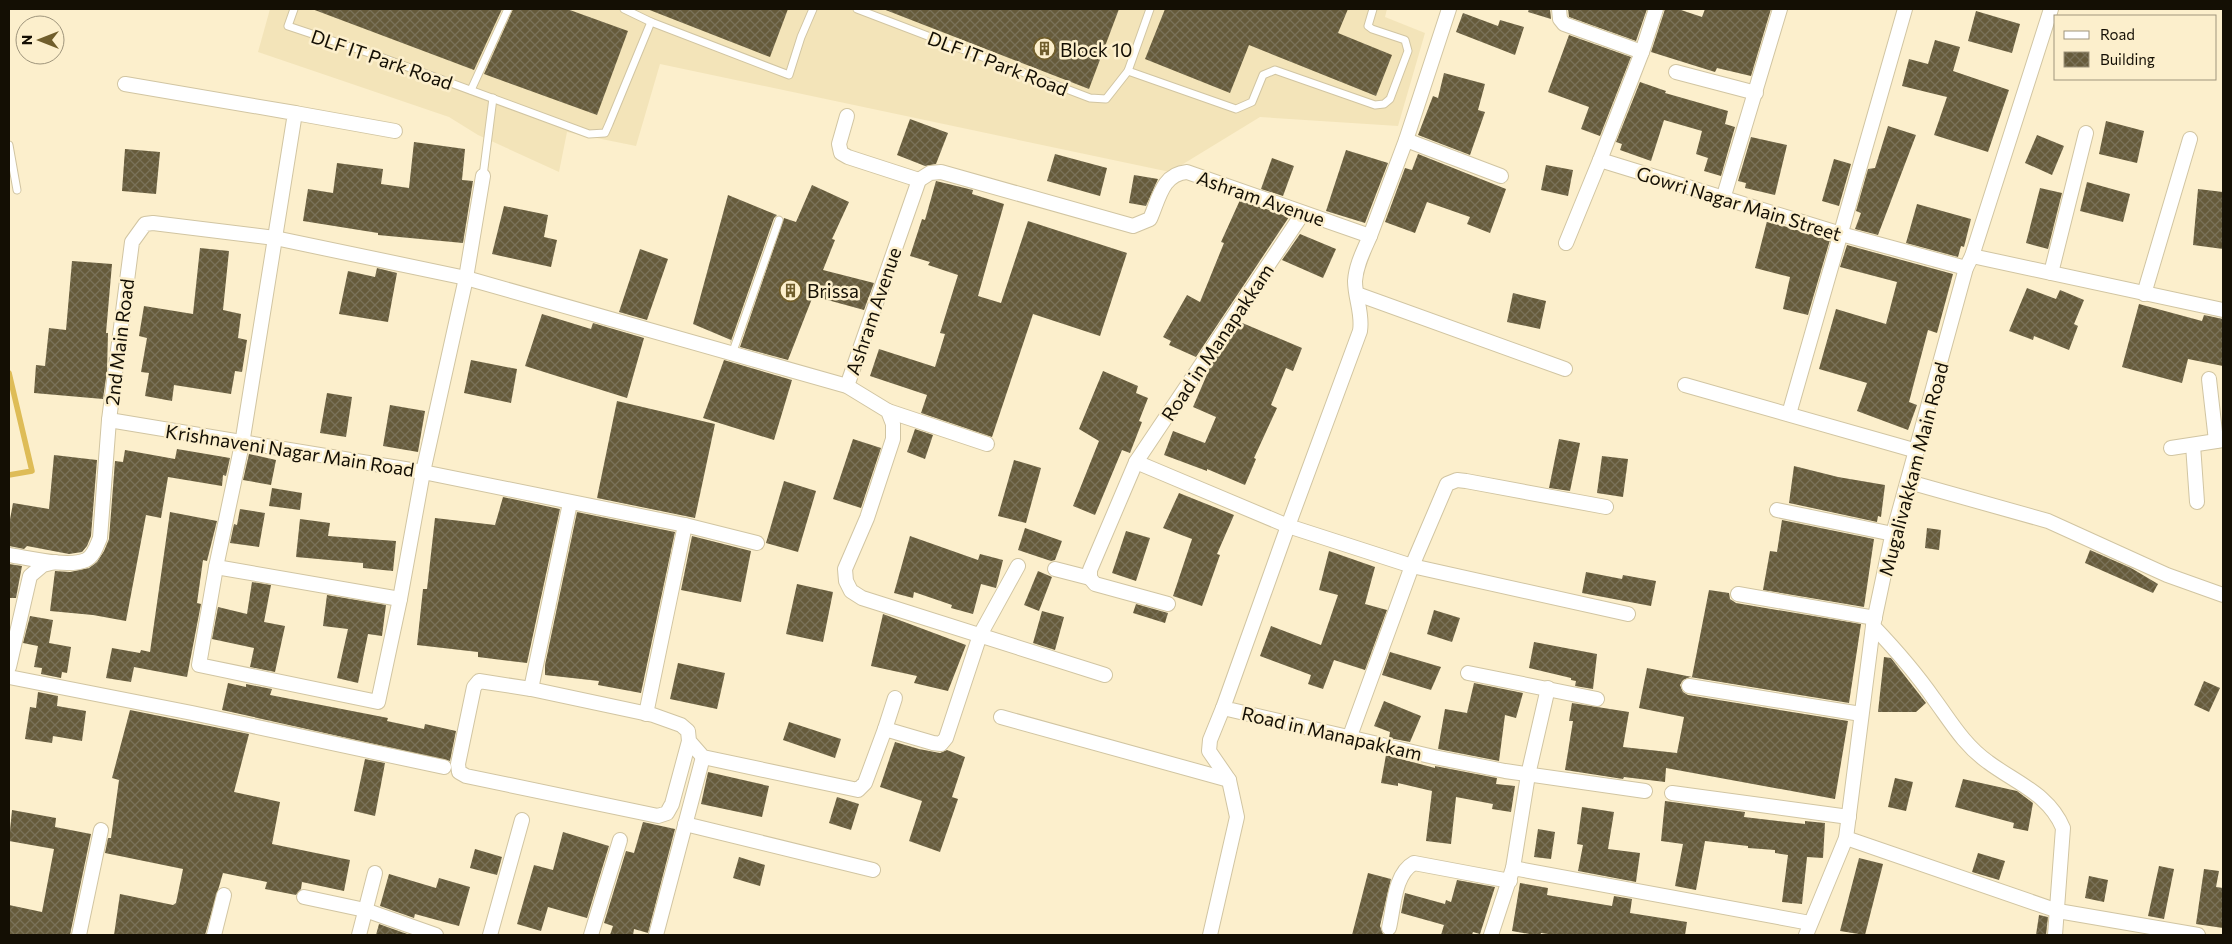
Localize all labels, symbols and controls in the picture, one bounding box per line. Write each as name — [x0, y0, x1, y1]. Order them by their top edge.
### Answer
north arrow — [15, 15, 65, 65]
legend — [2054, 15, 2217, 80]
street label: DLF IT Park Road — [308, 24, 456, 94]
text: Road — [2100, 25, 2135, 43]
street label: DLF IT Park Road — [925, 26, 1071, 100]
text: N — [18, 35, 35, 45]
building icon: Block 10 — [1032, 37, 1056, 61]
place label: Block 10 — [1060, 38, 1132, 61]
text: Building — [2100, 50, 2155, 68]
street label: Gowri Nagar Main Street — [1634, 161, 1844, 245]
street label: Ashram Avenue — [1194, 165, 1328, 231]
street label: Ashram Avenue — [840, 244, 906, 378]
street label: Road in Manapakkam — [1156, 259, 1278, 425]
street label: 2nd Main Road — [100, 277, 138, 407]
building icon: Brissa — [779, 278, 803, 302]
place label: Brissa — [807, 279, 859, 302]
street label: Mugalivakkam Main Road — [1873, 360, 1953, 578]
street label: Krishnaveni Nagar Main Road — [164, 419, 416, 481]
street label: Road in Manapakkam — [1240, 701, 1424, 765]

